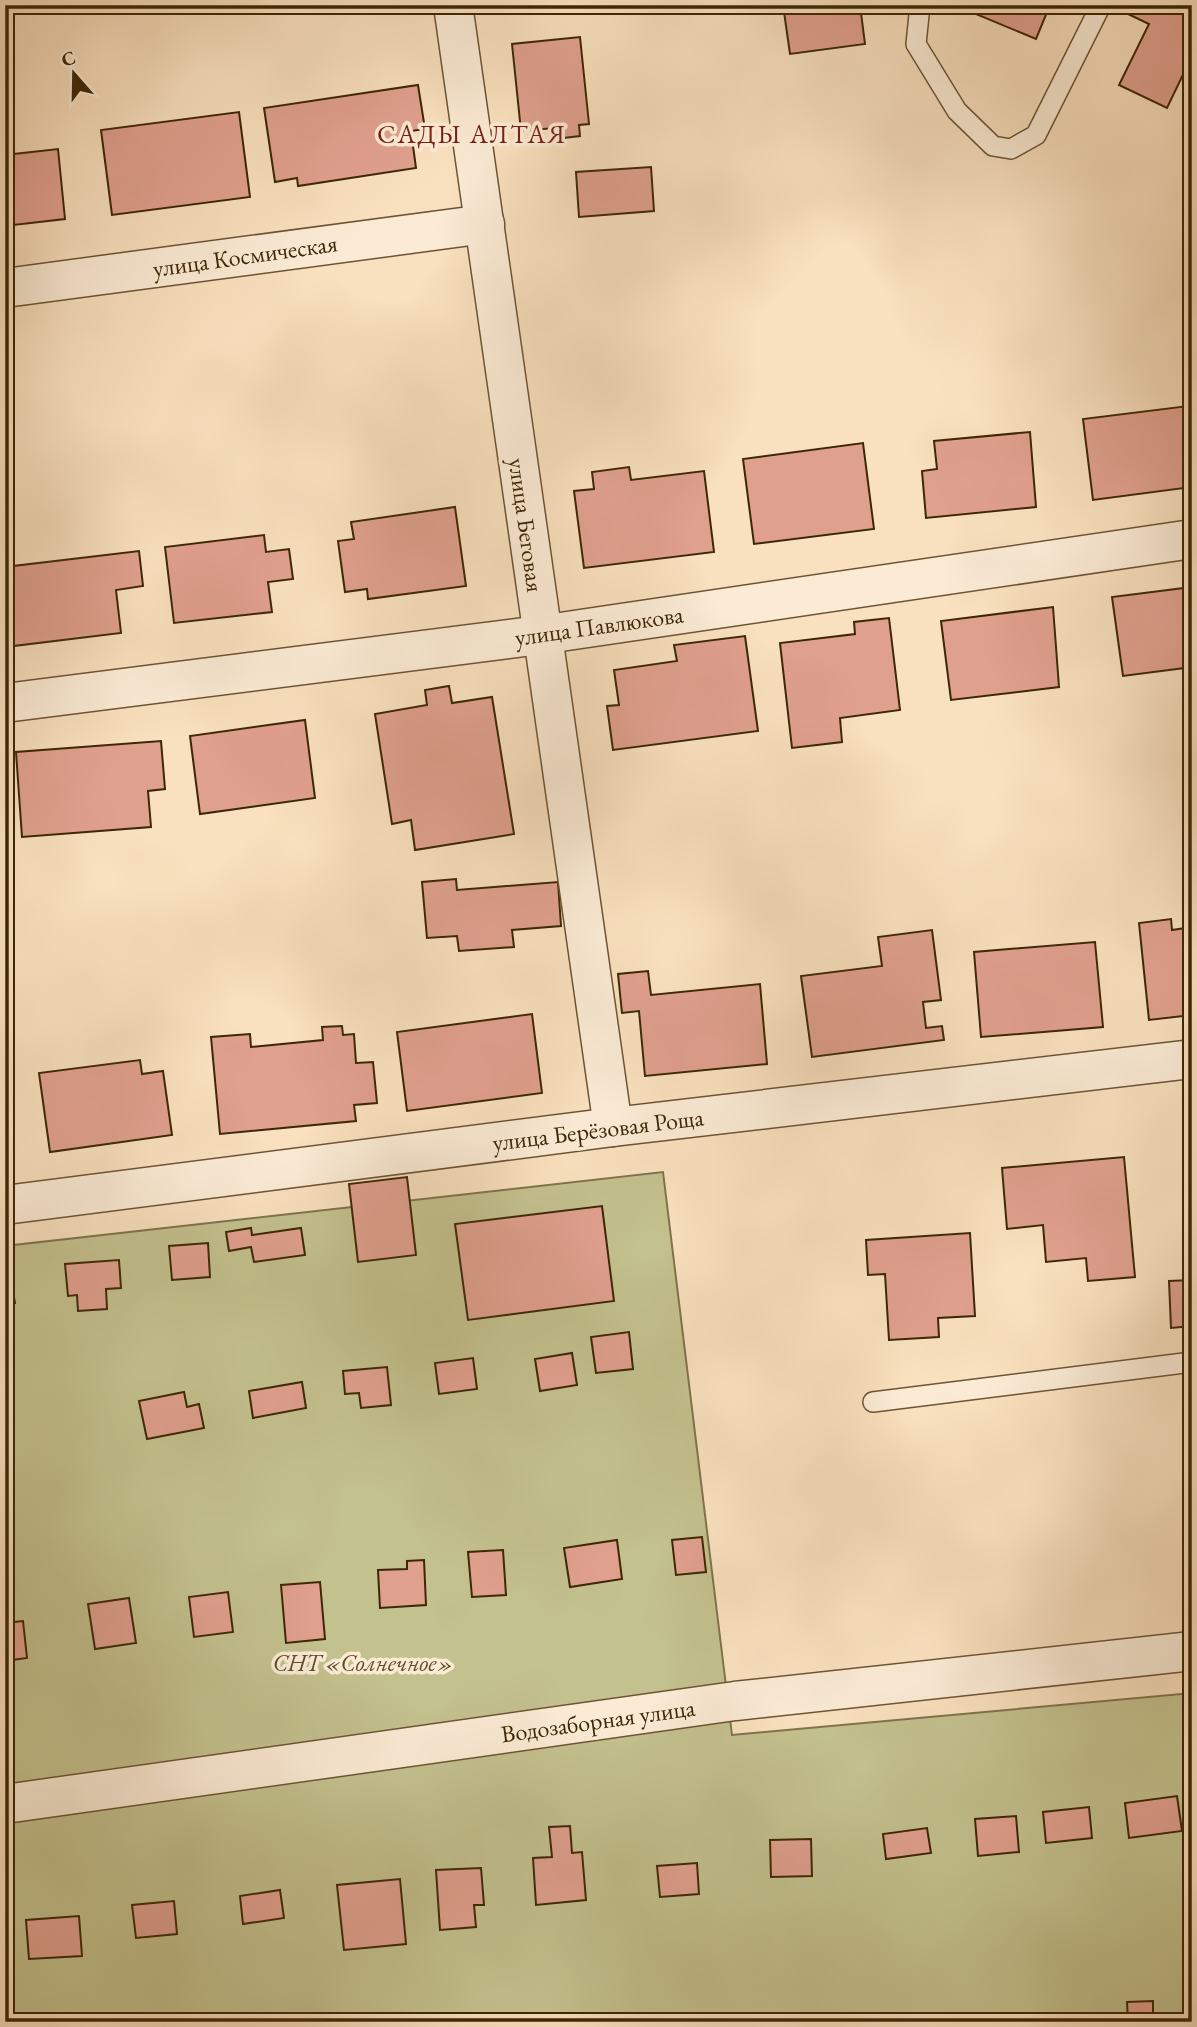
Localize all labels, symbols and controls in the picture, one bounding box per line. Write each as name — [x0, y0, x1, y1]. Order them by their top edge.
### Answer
north arrow — [38, 38, 108, 108]
text: С — [58, 44, 79, 73]
district label: САДЫ АЛТАЯ — [377, 117, 567, 151]
street label: улица Космическая — [151, 227, 340, 284]
street label: улица Беговая — [502, 456, 551, 594]
street label: улица Павлюкова — [513, 598, 686, 653]
street label: улица Берёзовая Роща — [491, 1101, 706, 1158]
park label: СНТ «Солнечное» — [273, 1647, 453, 1678]
street label: Водозаборная улица — [499, 1691, 697, 1749]

